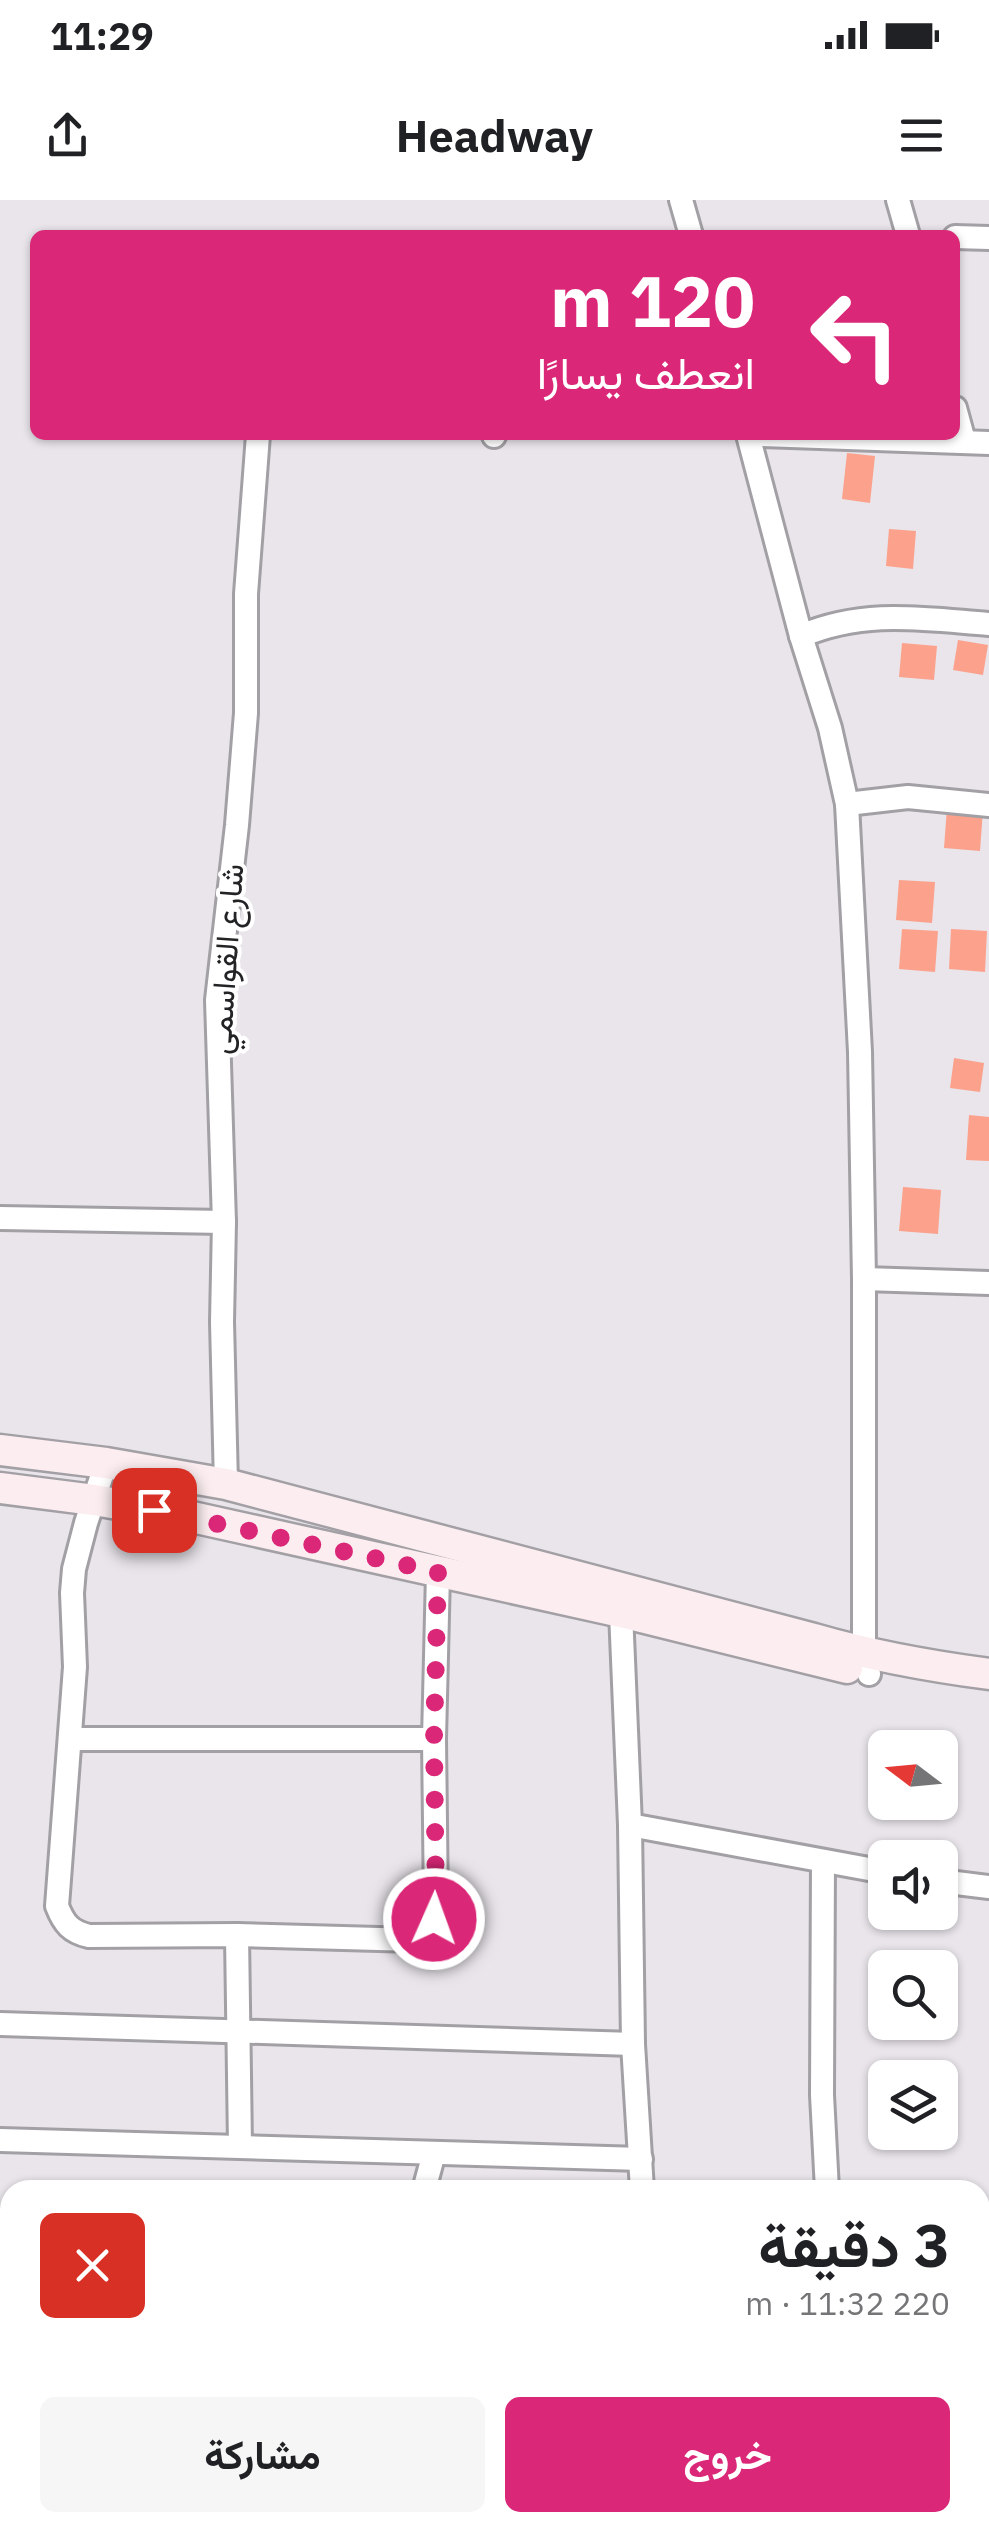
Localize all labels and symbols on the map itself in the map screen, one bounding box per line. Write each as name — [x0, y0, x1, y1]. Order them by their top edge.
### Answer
street label: شارع القواسمي — [197, 862, 259, 1056]
pin — [112, 1468, 197, 1553]
north arrow — [868, 1730, 958, 1820]
position arrow — [382, 1867, 486, 1971]

